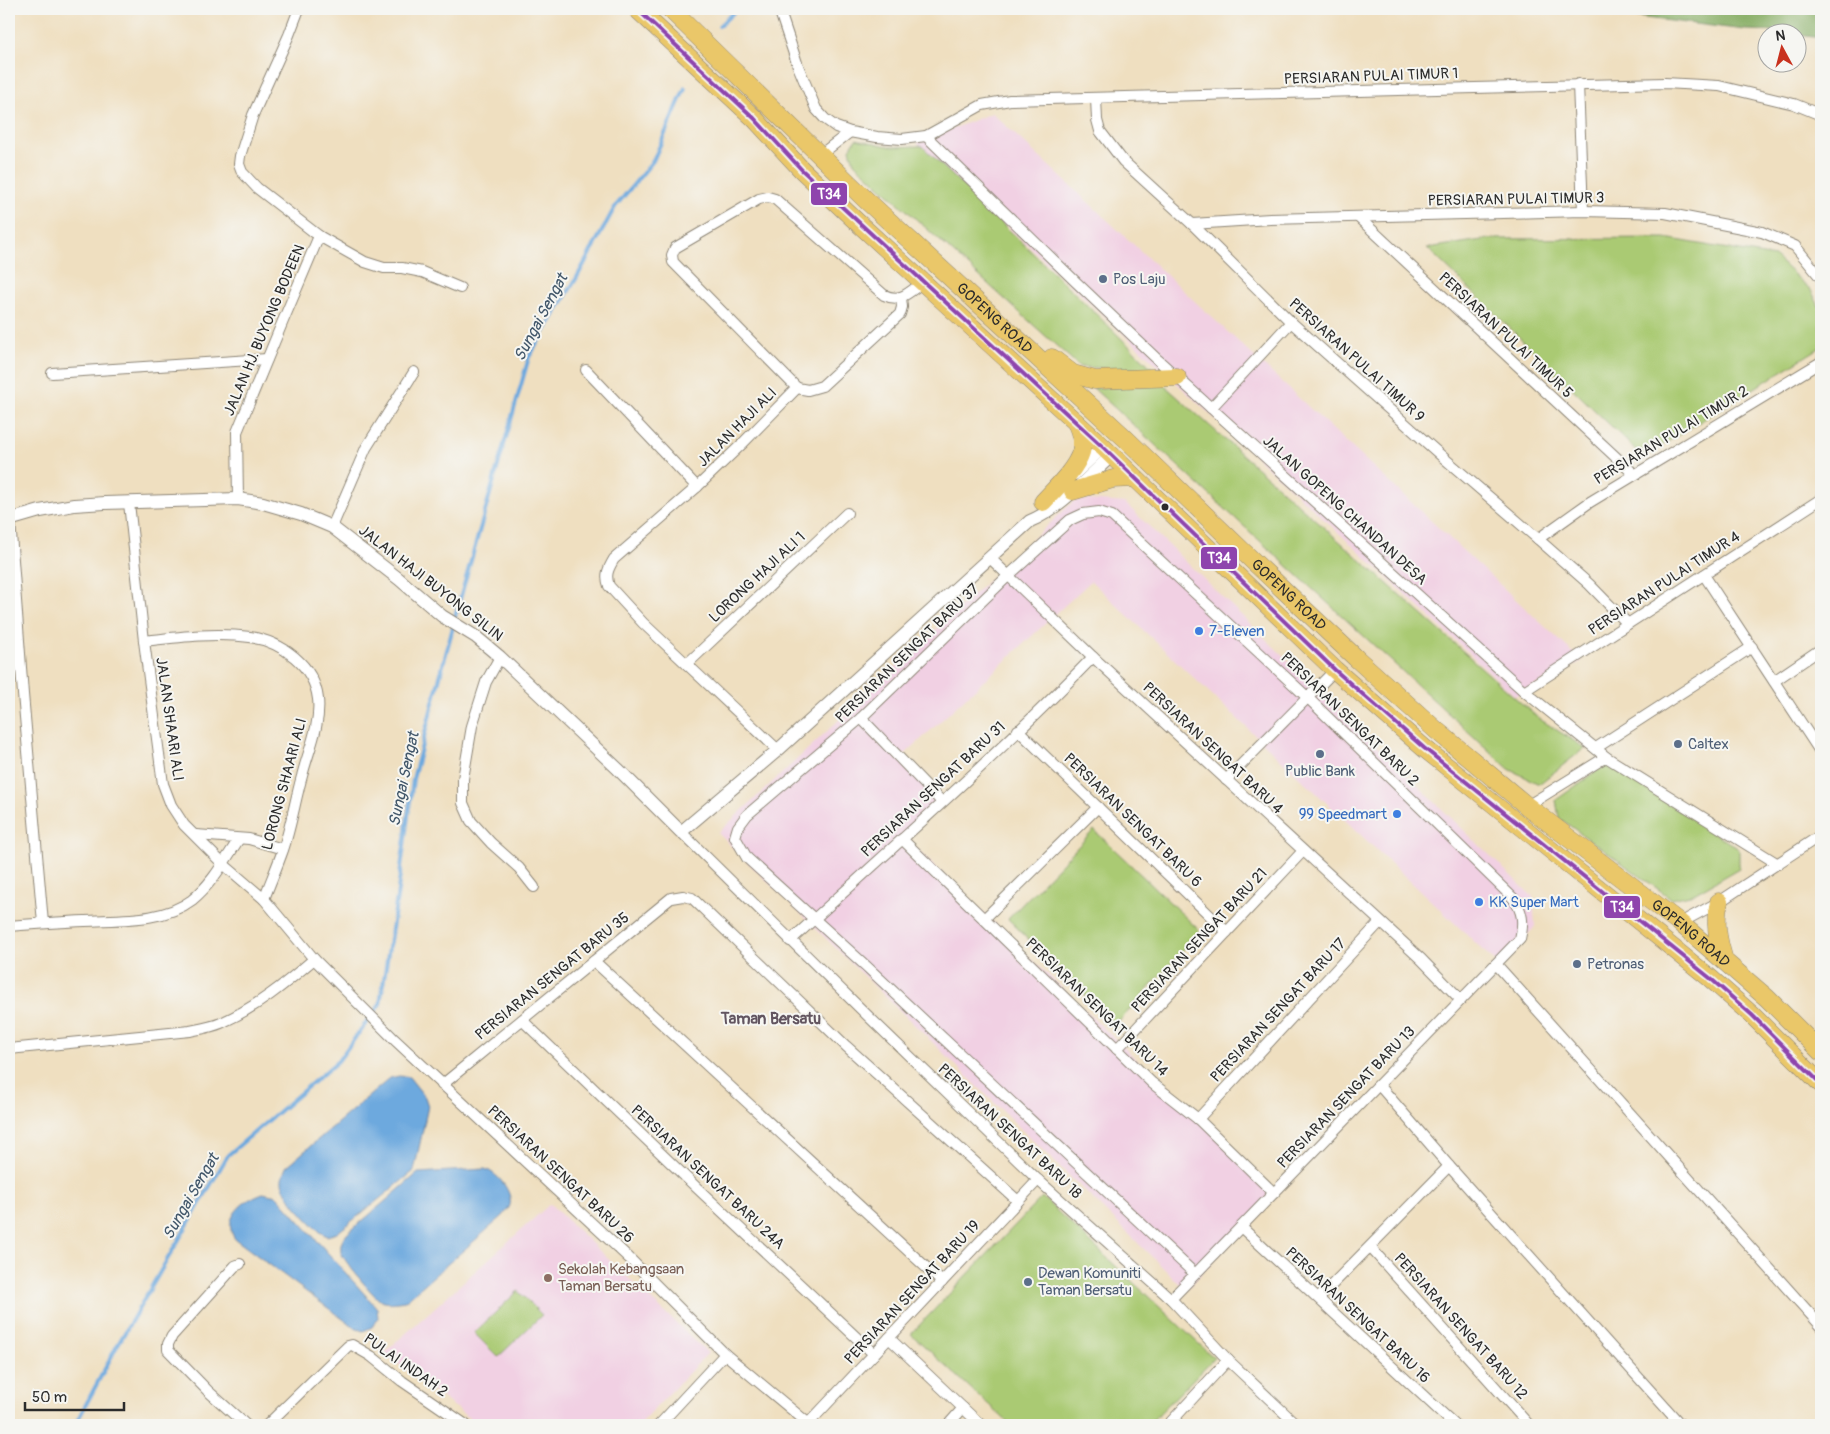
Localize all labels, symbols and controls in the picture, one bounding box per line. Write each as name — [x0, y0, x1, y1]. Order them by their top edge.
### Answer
north arrow — [1758, 22, 1808, 72]
text: N — [1775, 27, 1786, 45]
street label: PERSIARAN PULAI TIMUR 1 — [1284, 64, 1458, 89]
line badge: T34 — [810, 182, 848, 206]
text: T34 — [816, 186, 842, 203]
street label: PERSIARAN PULAI TIMUR 3 — [1427, 188, 1605, 211]
street label: JALAN HJ. BUYONG BODEEN — [220, 242, 309, 419]
street label: PERSIARAN PULAI TIMUR 5 — [1435, 268, 1577, 403]
water label: Sungai Sengat — [510, 269, 573, 364]
place label: Pos Laju — [1113, 270, 1165, 289]
marker: Pos Laju — [1097, 273, 1109, 285]
street label: GOPENG ROAD — [952, 279, 1036, 358]
street label: PERSIARAN PULAI TIMUR 9 — [1285, 294, 1428, 426]
street label: PERSIARAN PULAI TIMUR 2 — [1591, 382, 1752, 489]
street label: JALAN HAJI ALI — [694, 384, 781, 471]
street label: JALAN GOPENG CHANDAN DESA — [1259, 432, 1431, 589]
unlabelled marker — [1160, 502, 1170, 512]
street label: JALAN HAJI BUYONG SILIN — [355, 521, 507, 646]
street label: PERSIARAN PULAI TIMUR 4 — [1585, 527, 1744, 640]
street label: LORONG HAJI ALI 1 — [705, 528, 810, 627]
line badge: T34 — [1200, 546, 1238, 570]
text: T34 — [1206, 550, 1232, 567]
street label: GOPENG ROAD — [1247, 555, 1330, 635]
street label: PERSIARAN SENGAT BARU 37 — [831, 580, 983, 727]
place label: 7-Eleven — [1209, 622, 1264, 641]
marker: 7-Eleven — [1193, 625, 1205, 637]
street label: PERSIARAN SENGAT BARU 2 — [1277, 648, 1423, 790]
street label: JALAN SHAARI ALI — [151, 656, 188, 782]
street label: PERSIARAN SENGAT BARU 4 — [1138, 678, 1287, 819]
street label: LORONG SHAARI ALI — [258, 716, 311, 852]
street label: PERSIARAN SENGAT BARU 31 — [857, 717, 1010, 861]
water label: Sungai Sengat — [384, 729, 424, 828]
place label: Caltex — [1688, 735, 1729, 754]
marker: Caltex — [1672, 738, 1684, 750]
marker: Public Bank — [1314, 748, 1326, 760]
street label: PERSIARAN SENGAT BARU 6 — [1059, 749, 1206, 892]
place label: Public Bank — [1285, 762, 1356, 781]
place label: 99 Speedmart — [1299, 805, 1388, 824]
marker: 99 Speedmart — [1391, 808, 1403, 820]
street label: PERSIARAN SENGAT BARU 21 — [1127, 864, 1271, 1017]
place label: KK Super Mart — [1489, 893, 1580, 912]
line badge: T34 — [1603, 895, 1641, 919]
street label: GOPENG ROAD — [1647, 895, 1734, 972]
marker: KK Super Mart — [1473, 896, 1485, 908]
text: T34 — [1609, 899, 1635, 916]
street label: PERSIARAN SENGAT BARU 35 — [471, 908, 633, 1044]
street label: PERSIARAN SENGAT BARU 14 — [1021, 934, 1172, 1081]
street label: PERSIARAN SENGAT BARU 17 — [1207, 934, 1350, 1086]
place label: Petronas — [1587, 955, 1644, 974]
marker: Petronas — [1571, 958, 1583, 970]
district label: Taman Bersatu — [720, 1009, 821, 1029]
street label: PERSIARAN SENGAT BARU 13 — [1273, 1022, 1419, 1173]
street label: PERSIARAN SENGAT BARU 18 — [934, 1060, 1086, 1203]
street label: PERSIARAN SENGAT BARU 26 — [483, 1101, 638, 1247]
street label: PERSIARAN SENGAT BARU 24A — [627, 1101, 789, 1254]
water label: Sungai Sengat — [158, 1149, 224, 1243]
street label: PERSIARAN SENGAT BARU 19 — [841, 1216, 984, 1368]
street label: PERSIARAN SENGAT BARU 16 — [1281, 1243, 1434, 1387]
street label: PERSIARAN SENGAT BARU 12 — [1390, 1249, 1531, 1404]
place label: Sekolah Kebangsaan Taman Bersatu — [558, 1260, 684, 1296]
place label: Dewan Komuniti Taman Bersatu — [1038, 1264, 1141, 1300]
marker: Sekolah Kebangsaan Taman Bersatu — [542, 1272, 554, 1284]
marker: Dewan Komuniti Taman Bersatu — [1022, 1276, 1034, 1288]
street label: PULAI INDAH 2 — [360, 1329, 452, 1401]
scale bar — [25, 1379, 124, 1411]
text: 50 m — [32, 1388, 67, 1407]

